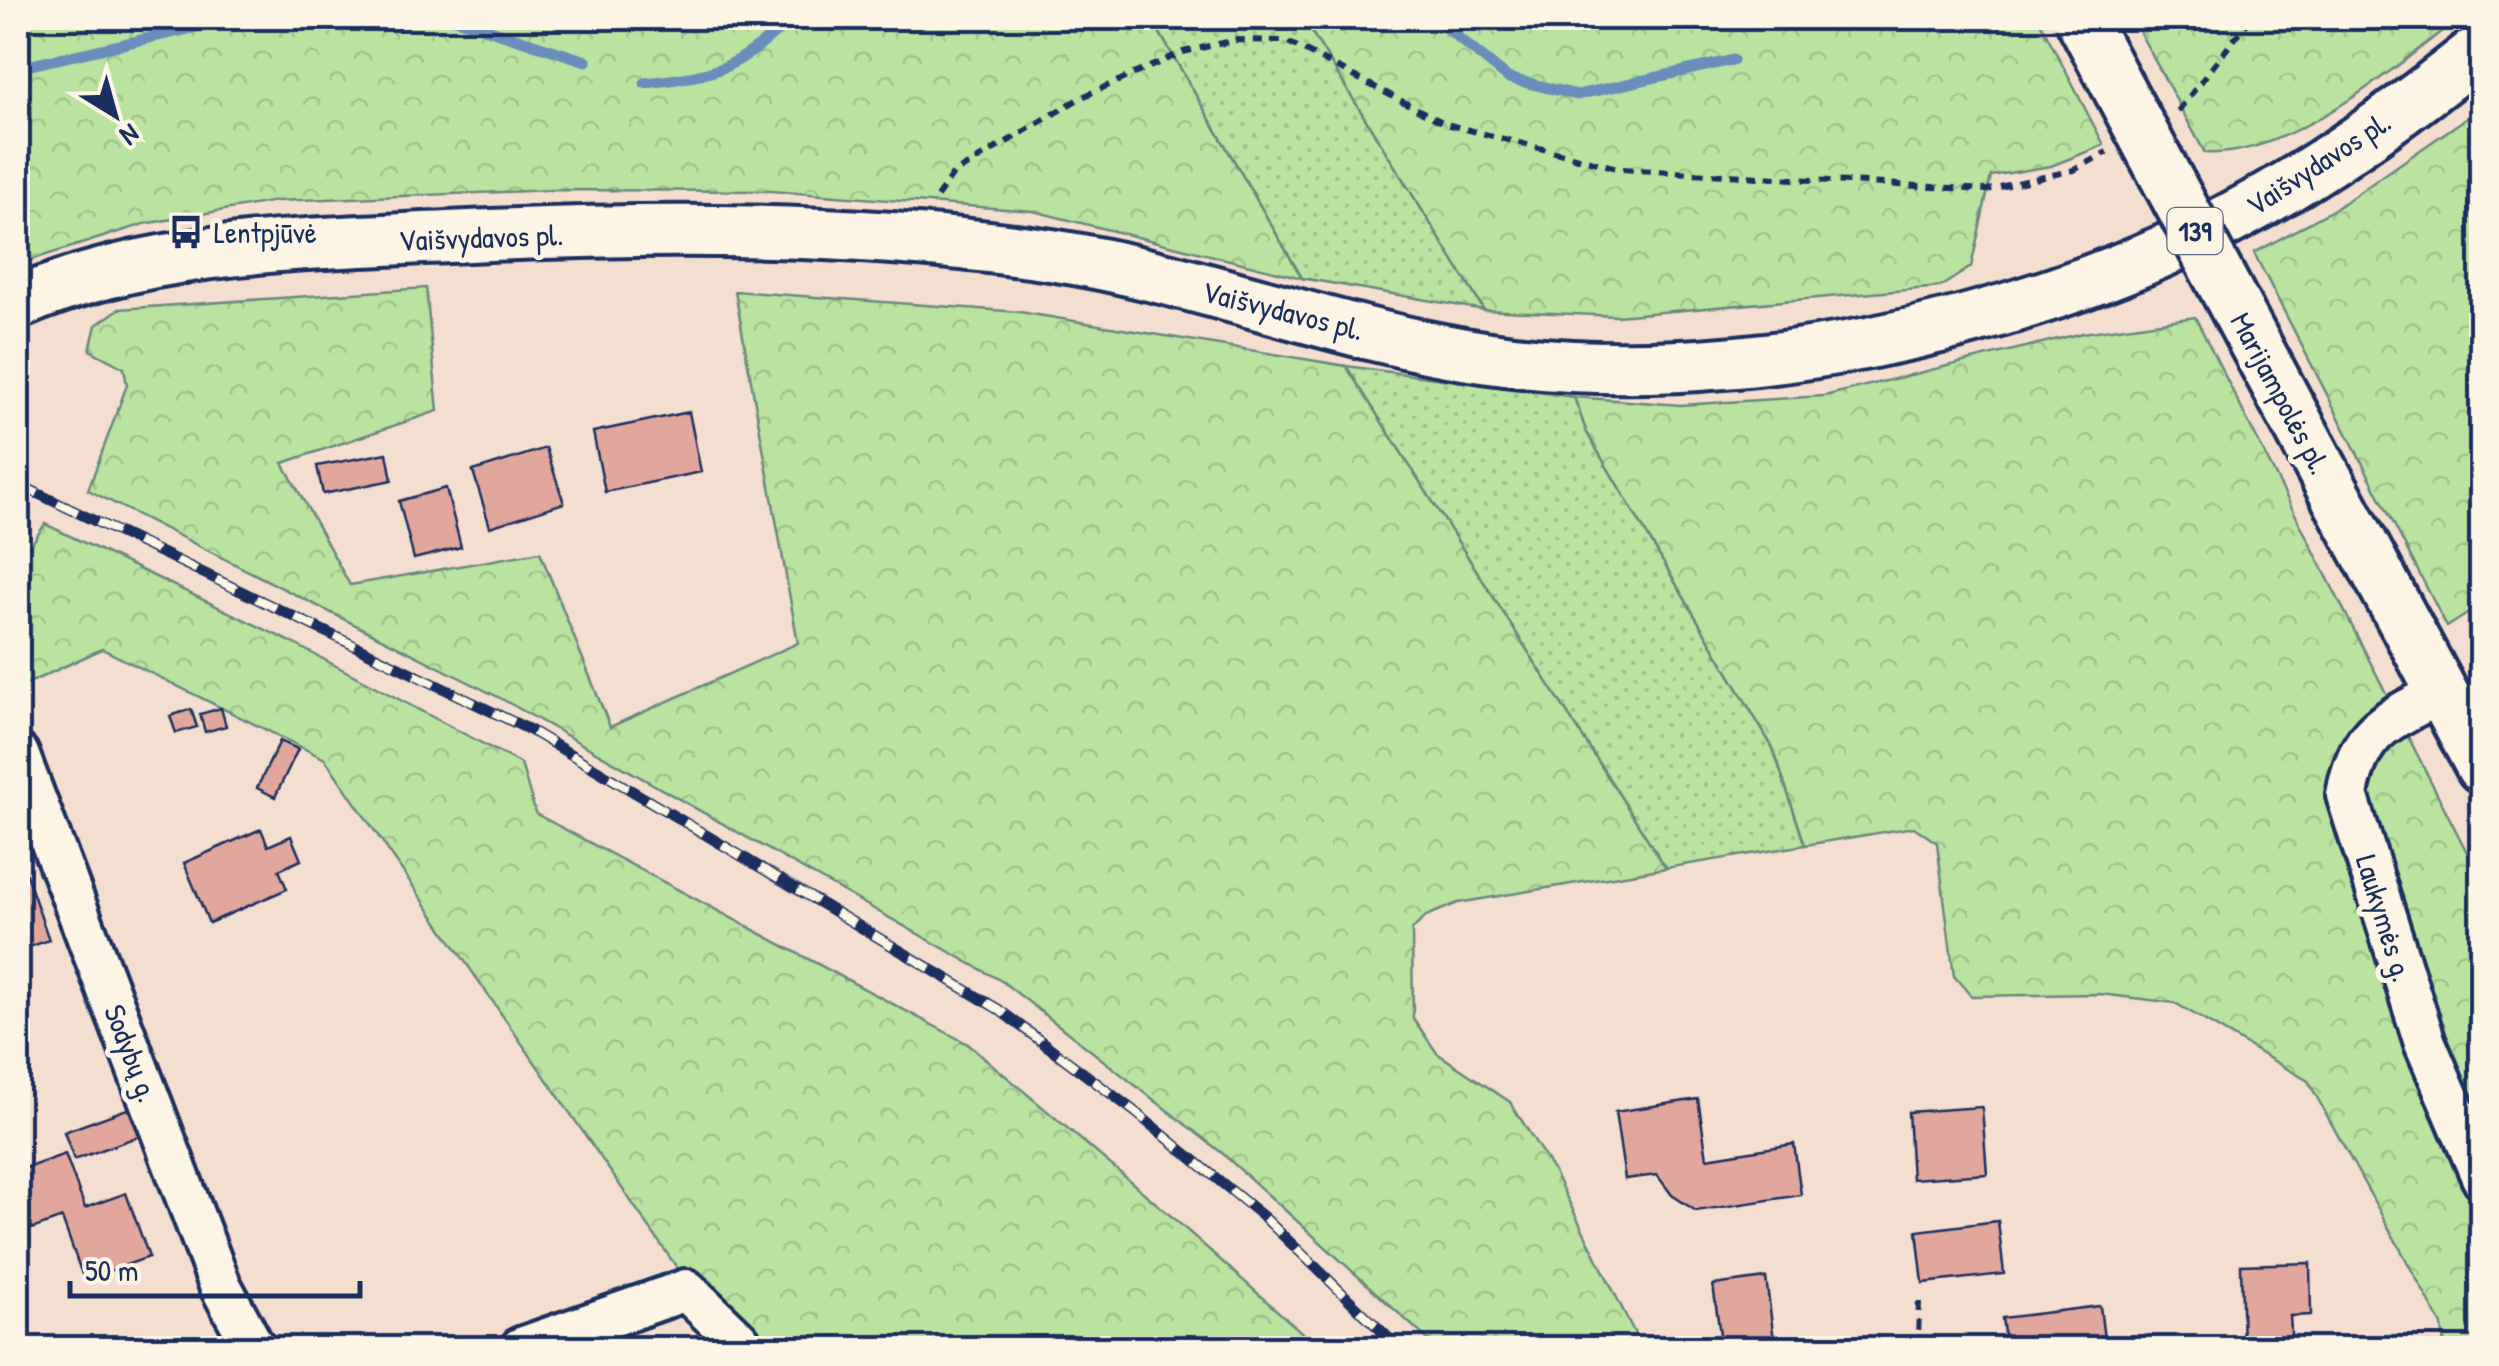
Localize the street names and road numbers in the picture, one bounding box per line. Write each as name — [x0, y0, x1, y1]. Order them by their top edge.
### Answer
street label: Vaišvydavos pl. — [2238, 101, 2398, 225]
road number: 139 — [2168, 208, 2222, 254]
street label: Vaišvydavos pl. — [398, 214, 564, 260]
street label: Vaišvydavos pl. — [1198, 271, 1368, 349]
street label: Marijampolės pl. — [2222, 305, 2340, 481]
street label: Laukymės g. — [2347, 850, 2423, 986]
street label: Sodybų g. — [95, 999, 169, 1107]

